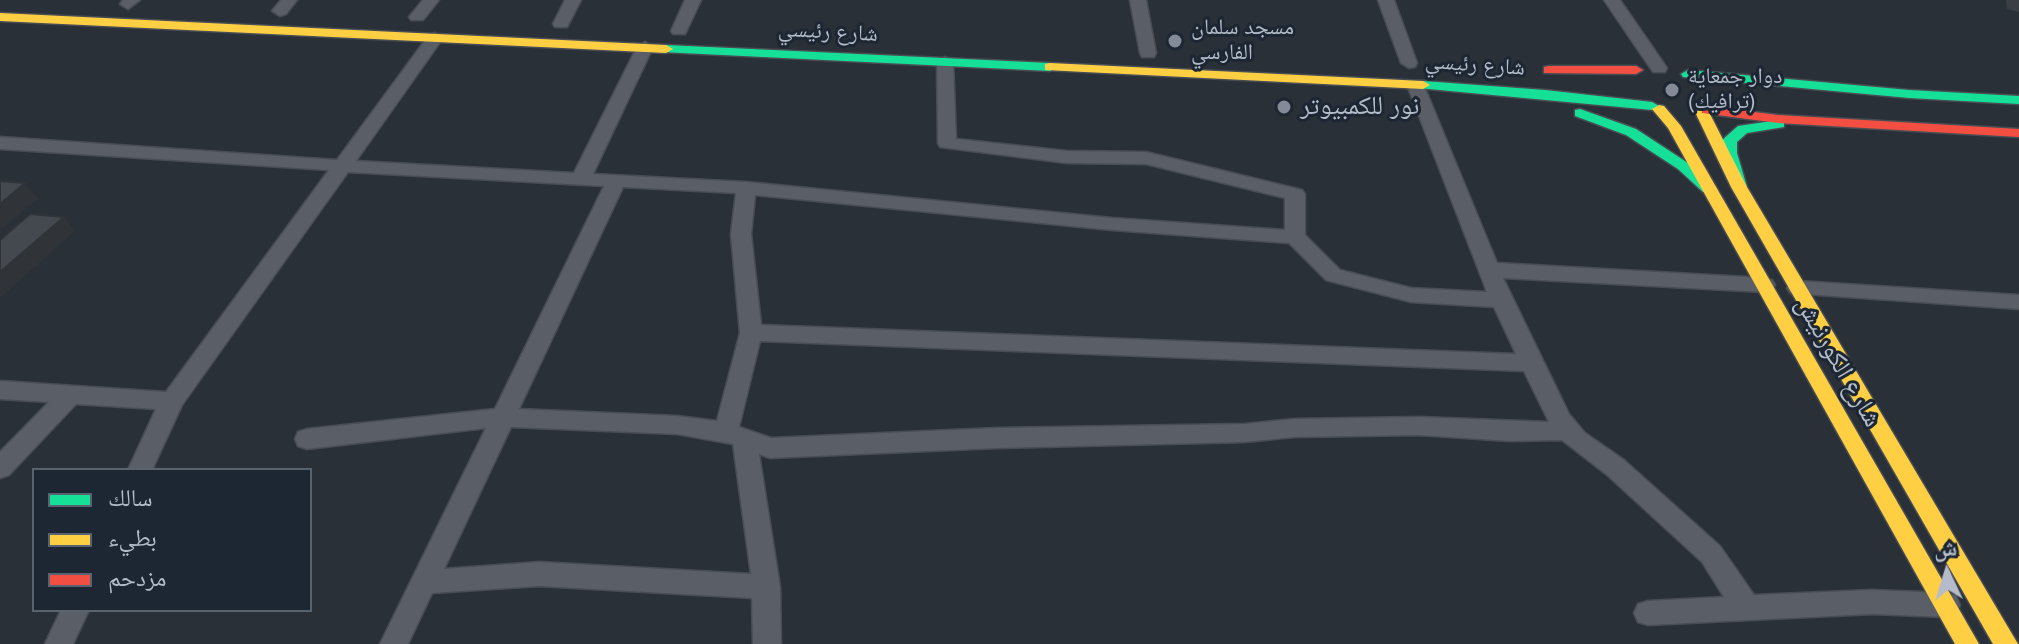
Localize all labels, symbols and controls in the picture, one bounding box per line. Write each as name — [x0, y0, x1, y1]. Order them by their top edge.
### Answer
place label: مسجد سلمان الفارسي — [1191, 15, 1294, 66]
street label: شارع رئيسي — [777, 16, 879, 48]
marker: مسجد سلمان الفارسي — [1166, 32, 1184, 50]
street label: شارع رئيسي — [1424, 48, 1526, 82]
place label: دوار جمعاية (ترافيك) — [1688, 64, 1782, 116]
marker: دوار جمعاية (ترافيك) — [1663, 81, 1681, 99]
place label: نور للكمبيوتر — [1300, 91, 1419, 123]
marker: نور للكمبيوتر — [1275, 98, 1293, 116]
street label: شارع الكورنيش — [1788, 291, 1888, 433]
legend — [32, 468, 312, 612]
text: سالك — [108, 482, 153, 513]
text: بطيء — [108, 522, 157, 553]
north arrow — [1907, 532, 1987, 612]
text: ش — [1933, 533, 1958, 563]
text: مزدحم — [108, 562, 167, 593]

